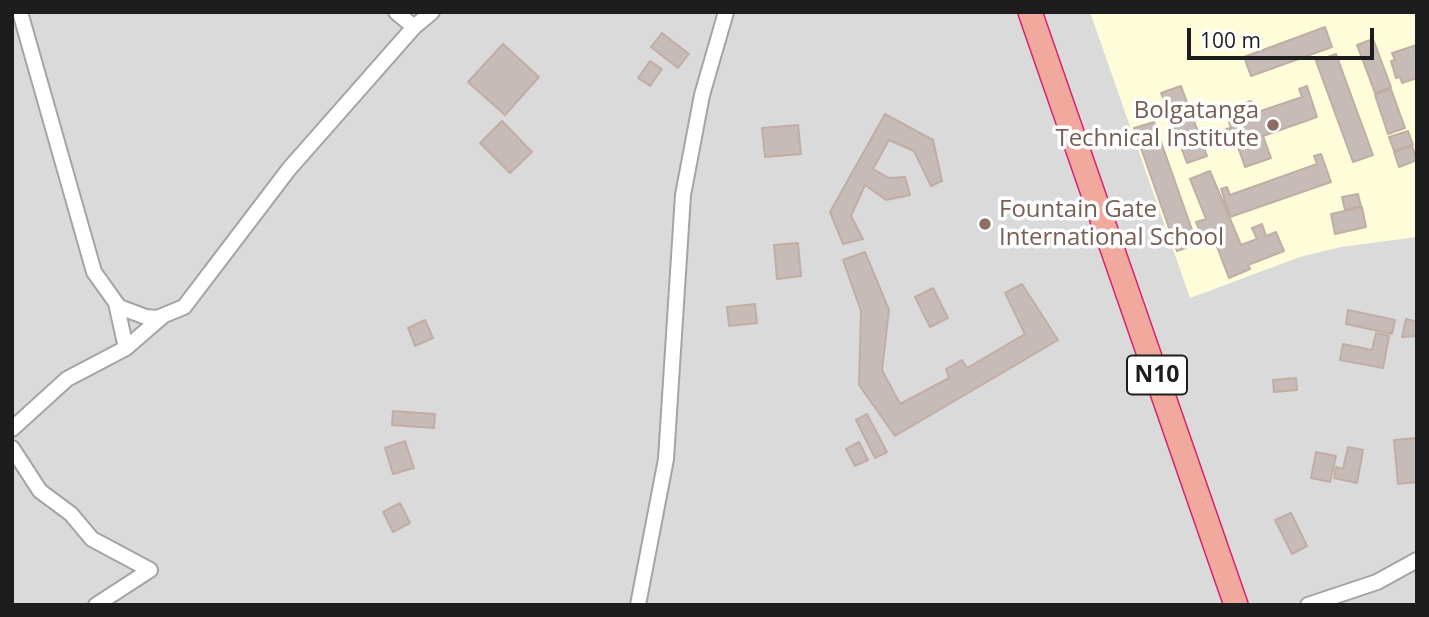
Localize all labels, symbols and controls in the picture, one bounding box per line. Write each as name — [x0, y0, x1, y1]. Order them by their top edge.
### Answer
scale bar — [1191, 14, 1378, 58]
text: 100 m — [1200, 26, 1261, 54]
place label: Bolgatanga Technical Institute — [1055, 97, 1259, 153]
marker: Bolgatanga Technical Institute — [1265, 117, 1281, 133]
place label: Fountain Gate International School — [999, 196, 1224, 252]
marker: Fountain Gate International School — [977, 216, 993, 232]
road number: N10 — [1127, 356, 1187, 394]

